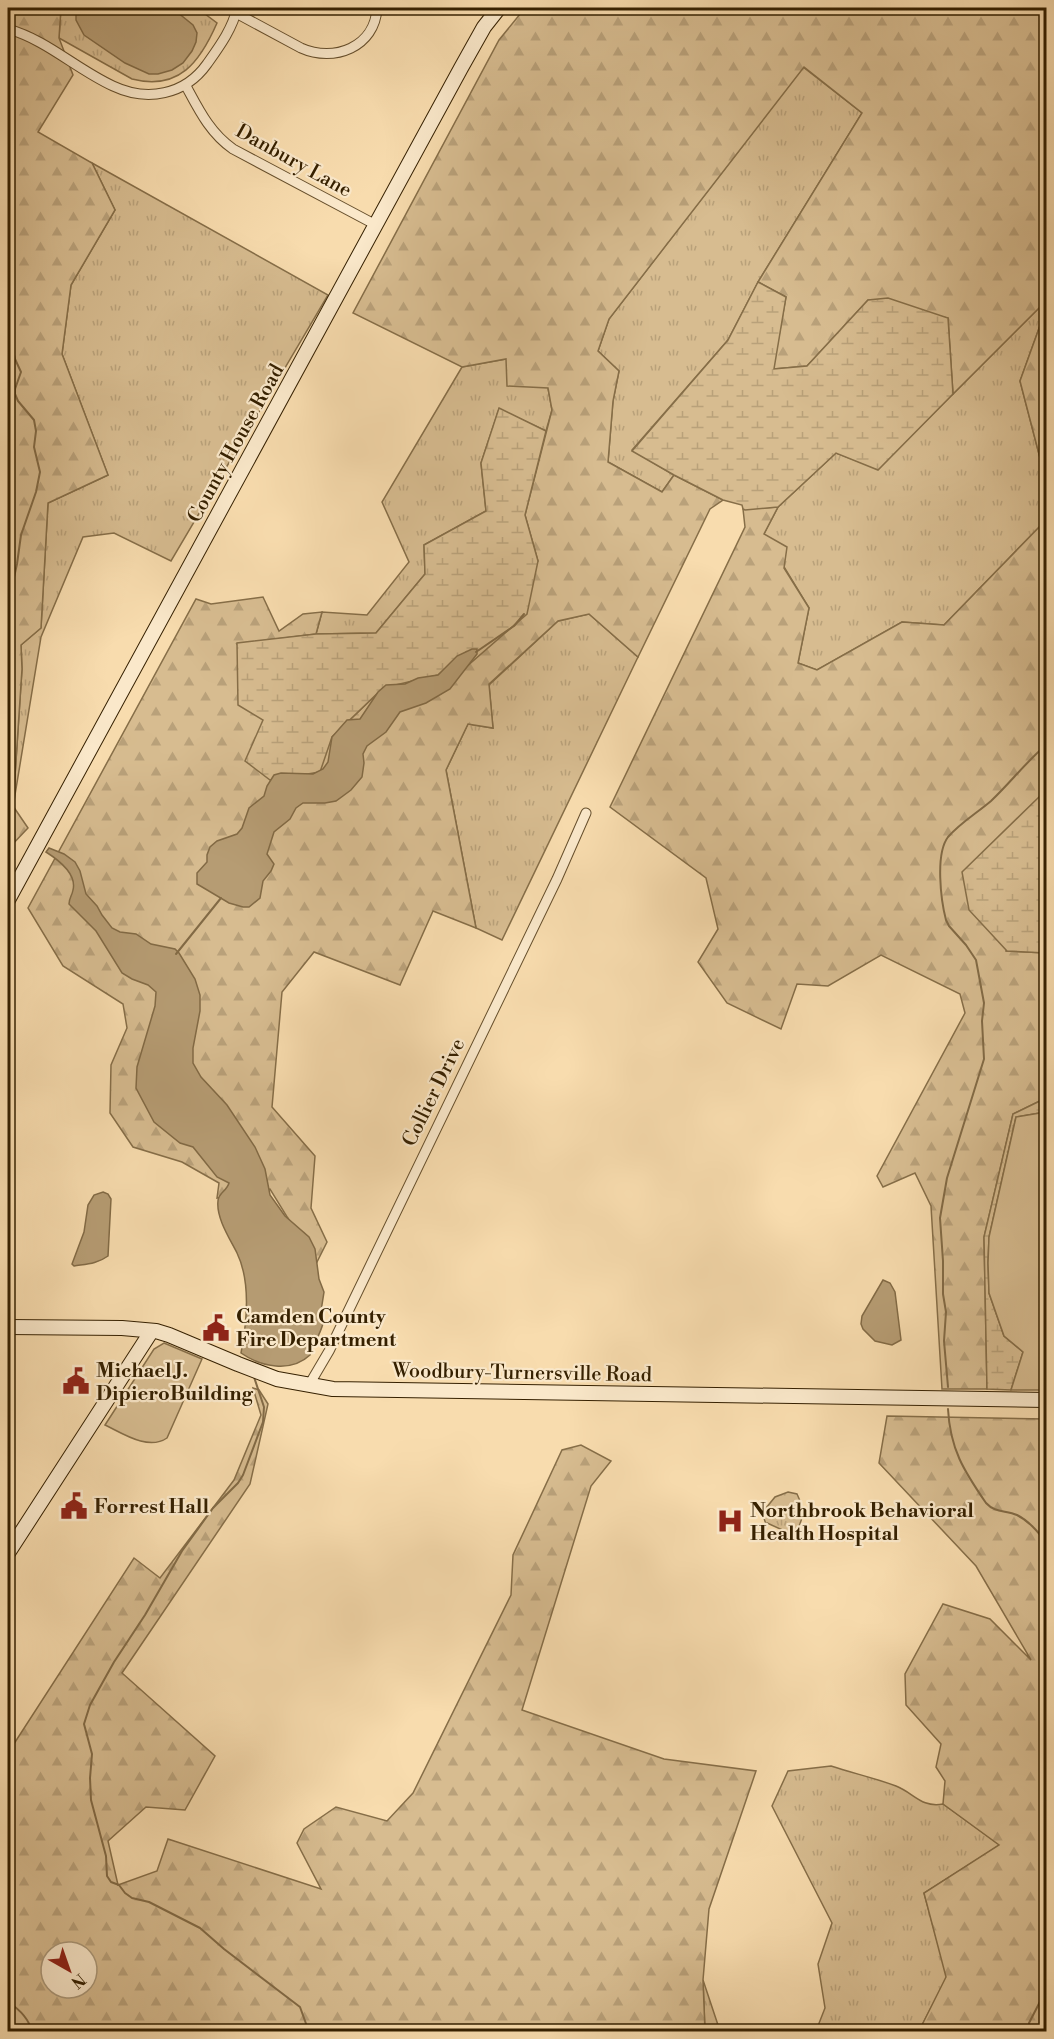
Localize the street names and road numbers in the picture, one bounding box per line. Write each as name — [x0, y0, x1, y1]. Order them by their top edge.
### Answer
street label: Danbury Lane — [231, 119, 356, 204]
street label: County House Road — [182, 360, 291, 527]
street label: Collier Drive — [397, 1035, 471, 1151]
street label: Woodbury-Turnersville Road — [391, 1359, 653, 1388]

